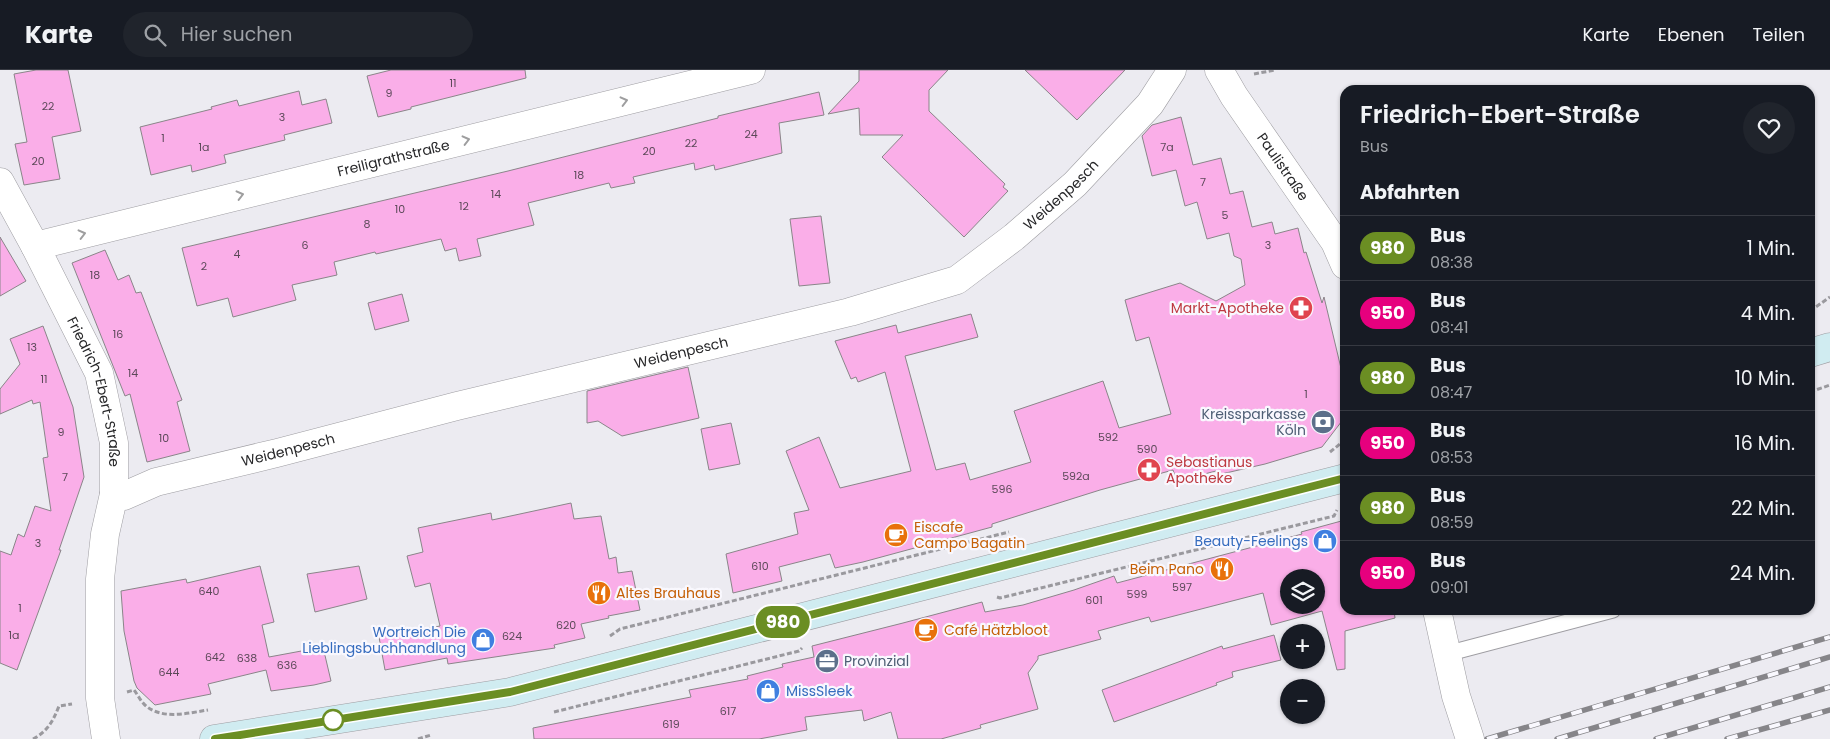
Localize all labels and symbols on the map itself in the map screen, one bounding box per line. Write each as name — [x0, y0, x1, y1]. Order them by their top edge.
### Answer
house number: 11 — [449, 75, 457, 91]
house number: 9 — [386, 85, 393, 101]
one-way arrow — [619, 96, 628, 107]
house number: 22 — [42, 98, 54, 114]
house number: 3 — [279, 109, 285, 125]
house number: 24 — [744, 126, 758, 142]
street label: Paulistraße — [1252, 129, 1314, 205]
house number: 1 — [161, 130, 165, 146]
street label: Freiligrathstraße — [335, 134, 452, 181]
one-way arrow — [461, 135, 470, 146]
house number: 22 — [685, 135, 697, 151]
house number: 1a — [199, 139, 209, 155]
house number: 7a — [1160, 139, 1174, 155]
house number: 20 — [642, 143, 656, 159]
house number: 20 — [31, 153, 45, 169]
street label: Weidenpesch — [1019, 155, 1103, 235]
house number: 18 — [574, 167, 584, 183]
house number: 7 — [1200, 174, 1206, 190]
house number: 14 — [491, 186, 501, 202]
one-way arrow — [236, 190, 245, 201]
house number: 12 — [459, 198, 469, 214]
house number: 10 — [395, 201, 405, 217]
house number: 5 — [1222, 207, 1229, 223]
house number: 8 — [364, 216, 371, 232]
one-way arrow — [78, 229, 87, 240]
house number: 6 — [302, 237, 309, 253]
house number: 3 — [1265, 237, 1271, 253]
house number: 4 — [234, 246, 241, 262]
house number: 2 — [201, 258, 207, 274]
house number: 18 — [90, 267, 100, 283]
pharmacy icon: Markt-Apotheke — [1288, 295, 1314, 321]
place label: Markt-Apotheke — [1171, 298, 1284, 318]
street label: Friedrich-Ebert-Straße — [62, 313, 124, 467]
house number: 16 — [113, 326, 123, 342]
street label: Weidenpesch — [632, 332, 730, 373]
house number: 13 — [27, 339, 37, 355]
house number: 14 — [128, 365, 138, 381]
house number: 11 — [40, 371, 48, 387]
house number: 1 — [1304, 386, 1308, 402]
place label: Kreissparkasse Köln — [1202, 404, 1306, 440]
bank icon: Kreissparkasse Köln — [1310, 409, 1336, 435]
house number: 9 — [58, 424, 65, 440]
street label: Weidenpesch — [239, 428, 337, 471]
house number: 592 — [1098, 429, 1118, 445]
house number: 10 — [159, 430, 169, 446]
house number: 590 — [1137, 441, 1157, 457]
place label: Sebastianus Apotheke — [1166, 452, 1252, 488]
pharmacy icon: Sebastianus Apotheke — [1136, 457, 1162, 483]
house number: 592a — [1062, 468, 1090, 484]
house number: 7 — [62, 469, 68, 485]
house number: 596 — [992, 481, 1012, 497]
place label: Eiscafe Campo Bagatin — [914, 517, 1025, 553]
cafe icon: Eiscafe Campo Bagatin — [883, 522, 909, 548]
shop icon: Beauty-Feelings — [1312, 528, 1338, 554]
place label: Beauty-Feelings — [1195, 531, 1308, 551]
house number: 3 — [35, 535, 41, 551]
restaurant icon: Beim Pano — [1209, 556, 1235, 582]
house number: 610 — [751, 558, 769, 574]
place label: Beim Pano — [1130, 559, 1204, 579]
house number: 597 — [1172, 579, 1192, 595]
restaurant icon: Altes Brauhaus — [586, 580, 612, 606]
house number: 640 — [199, 583, 219, 599]
place label: Altes Brauhaus — [616, 583, 721, 603]
house number: 599 — [1127, 586, 1147, 602]
house number: 601 — [1085, 592, 1103, 608]
house number: 1 — [18, 600, 22, 616]
line badge: 980 — [754, 606, 812, 638]
house number: 620 — [556, 617, 576, 633]
cafe icon: Café Hätzbloot — [913, 617, 939, 643]
place label: Café Hätzbloot — [944, 620, 1048, 640]
place label: Wortreich Die Lieblingsbuchhandlung — [302, 622, 466, 658]
house number: 1a — [9, 627, 19, 643]
shop icon: Wortreich Die Lieblingsbuchhandlung — [470, 627, 496, 653]
house number: 624 — [502, 628, 522, 644]
office icon: Provinzial — [814, 648, 840, 674]
house number: 642 — [205, 649, 225, 665]
house number: 638 — [237, 650, 257, 666]
place label: Provinzial — [844, 651, 909, 671]
house number: 636 — [277, 657, 297, 673]
house number: 644 — [159, 664, 179, 680]
shop icon: MissSleek — [755, 678, 781, 704]
place label: MissSleek — [786, 681, 853, 701]
house number: 617 — [720, 703, 736, 719]
unlabelled marker — [322, 709, 344, 731]
house number: 619 — [662, 716, 680, 732]

